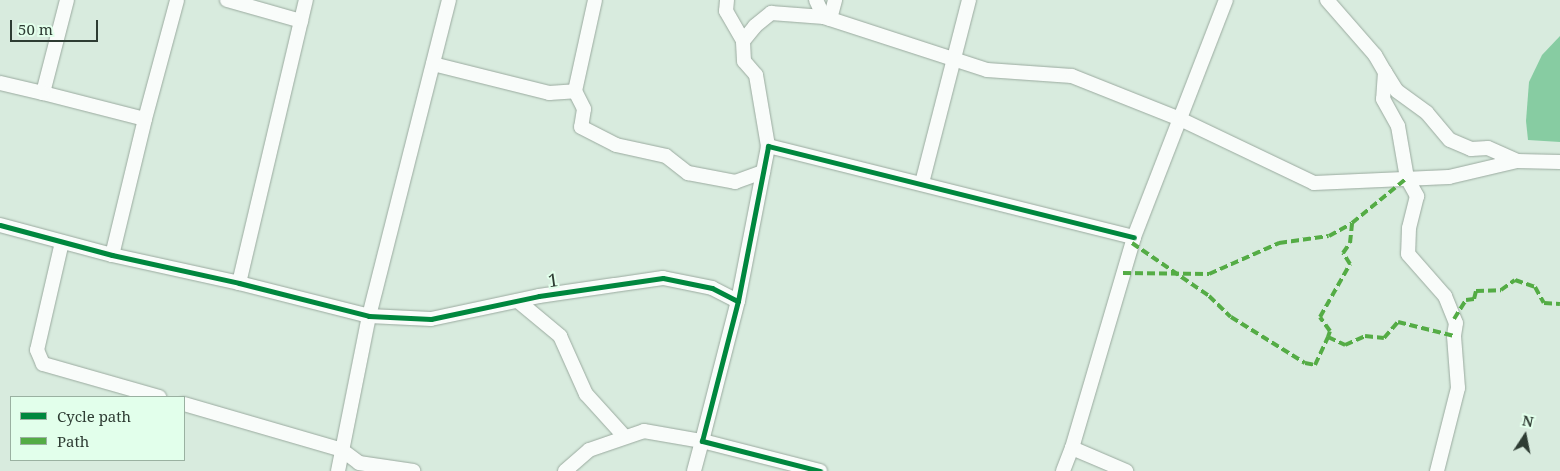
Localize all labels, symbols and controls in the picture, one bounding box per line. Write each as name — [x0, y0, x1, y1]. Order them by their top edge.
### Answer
scale bar — [12, 10, 100, 42]
text: 50 m — [18, 19, 53, 39]
street label: 1 — [547, 269, 559, 291]
legend — [10, 396, 185, 461]
text: Cycle path — [57, 406, 131, 426]
text: N — [1521, 410, 1535, 431]
north arrow — [1500, 411, 1550, 461]
text: Path — [57, 431, 89, 451]

